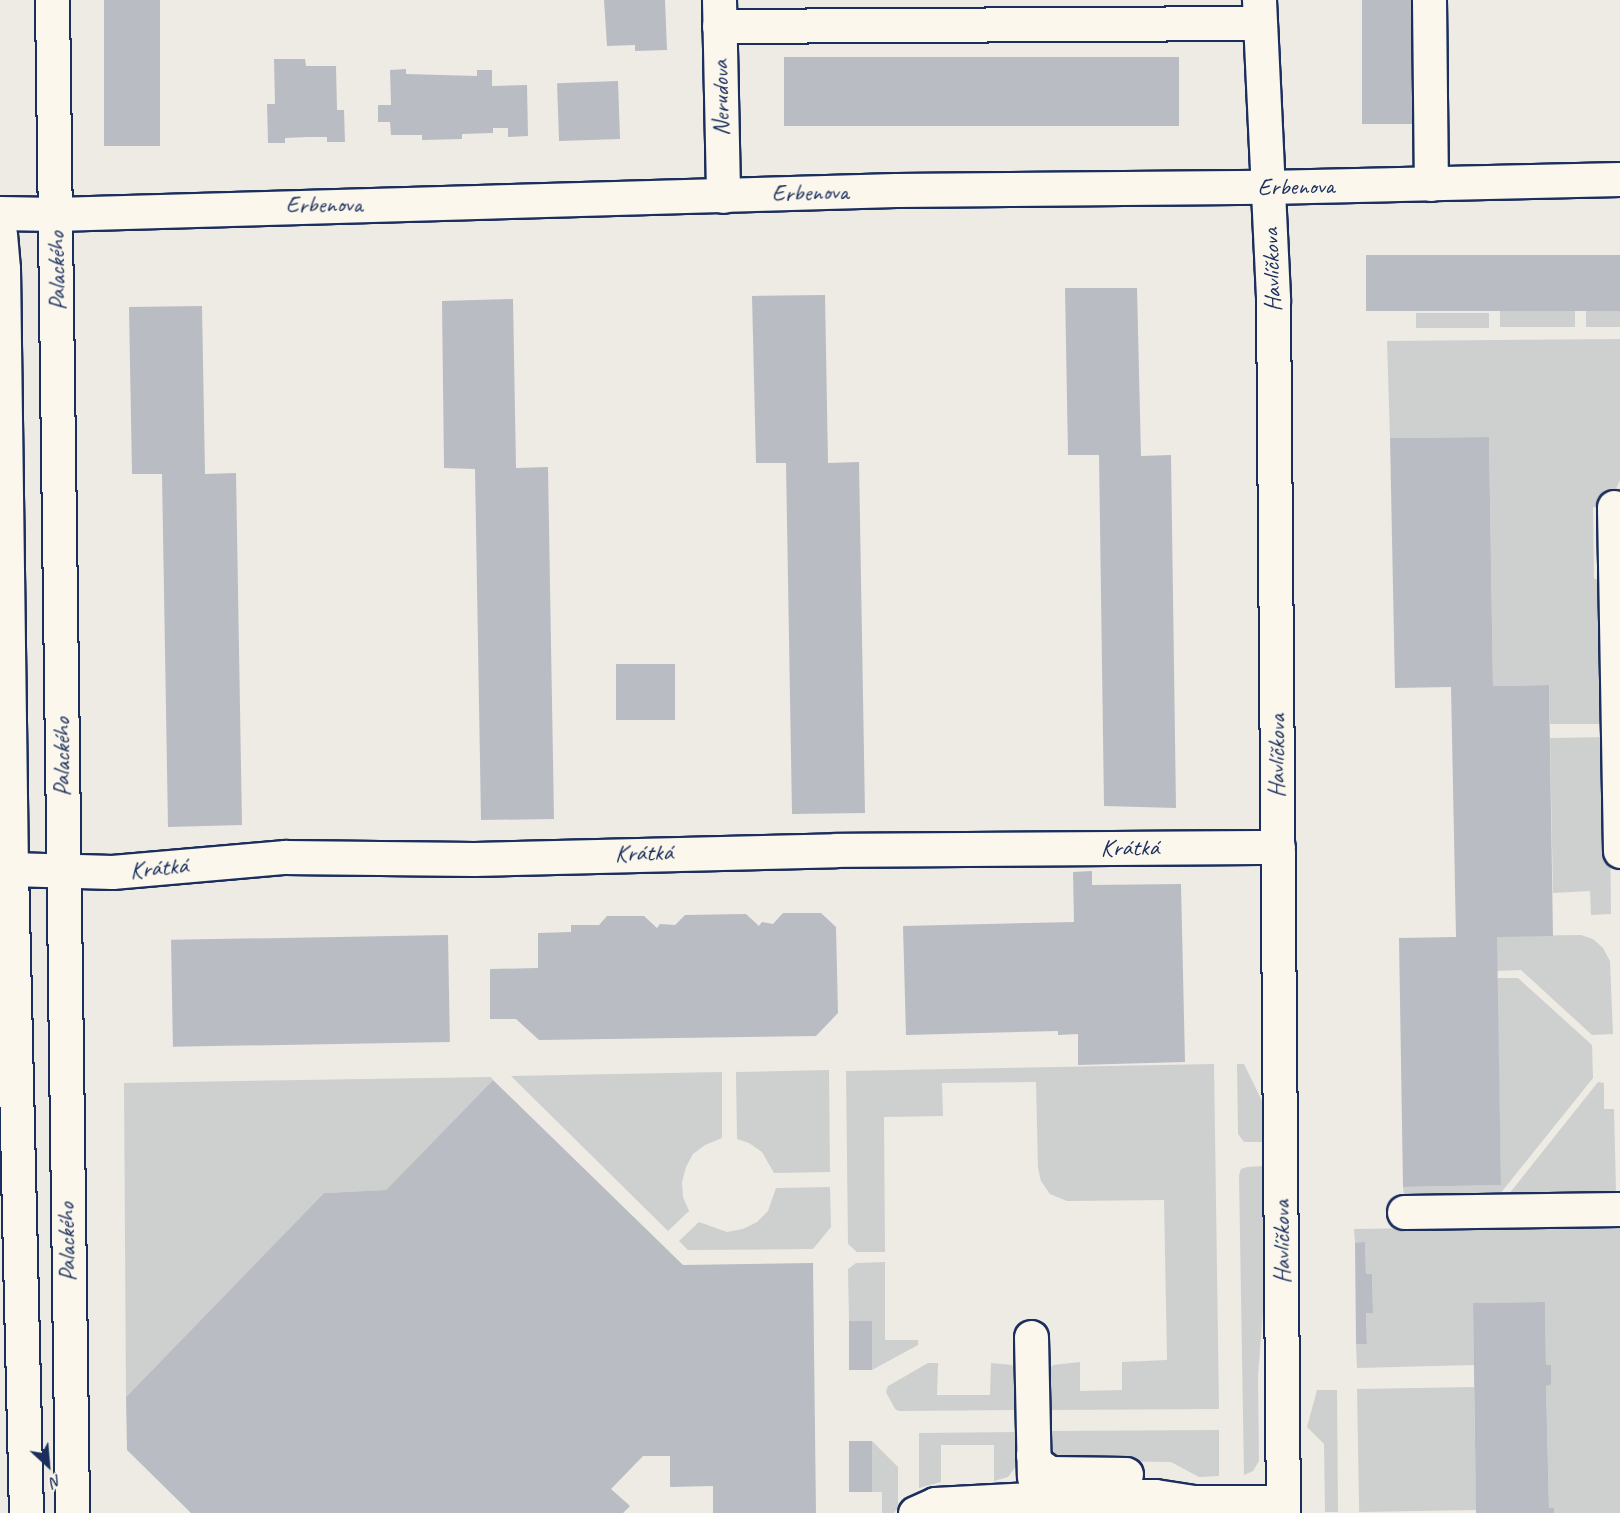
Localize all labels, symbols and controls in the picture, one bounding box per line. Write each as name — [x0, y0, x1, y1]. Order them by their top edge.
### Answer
street label: Nerudova — [706, 60, 736, 136]
street label: Erbenova — [1257, 172, 1335, 202]
street label: Erbenova — [771, 177, 849, 209]
street label: Erbenova — [285, 190, 363, 220]
street label: Havlíčkova — [1256, 228, 1288, 312]
street label: Palackého — [42, 231, 72, 311]
street label: Havlíčkova — [1263, 714, 1291, 798]
street label: Palackého — [48, 718, 76, 796]
street label: Krátká — [1101, 834, 1159, 862]
street label: Krátká — [615, 838, 673, 868]
street label: Krátká — [129, 851, 189, 885]
street label: Havlíčkova — [1267, 1200, 1297, 1284]
street label: Palackého — [52, 1202, 82, 1282]
north arrow — [18, 1435, 78, 1495]
text: N — [47, 1470, 65, 1492]

